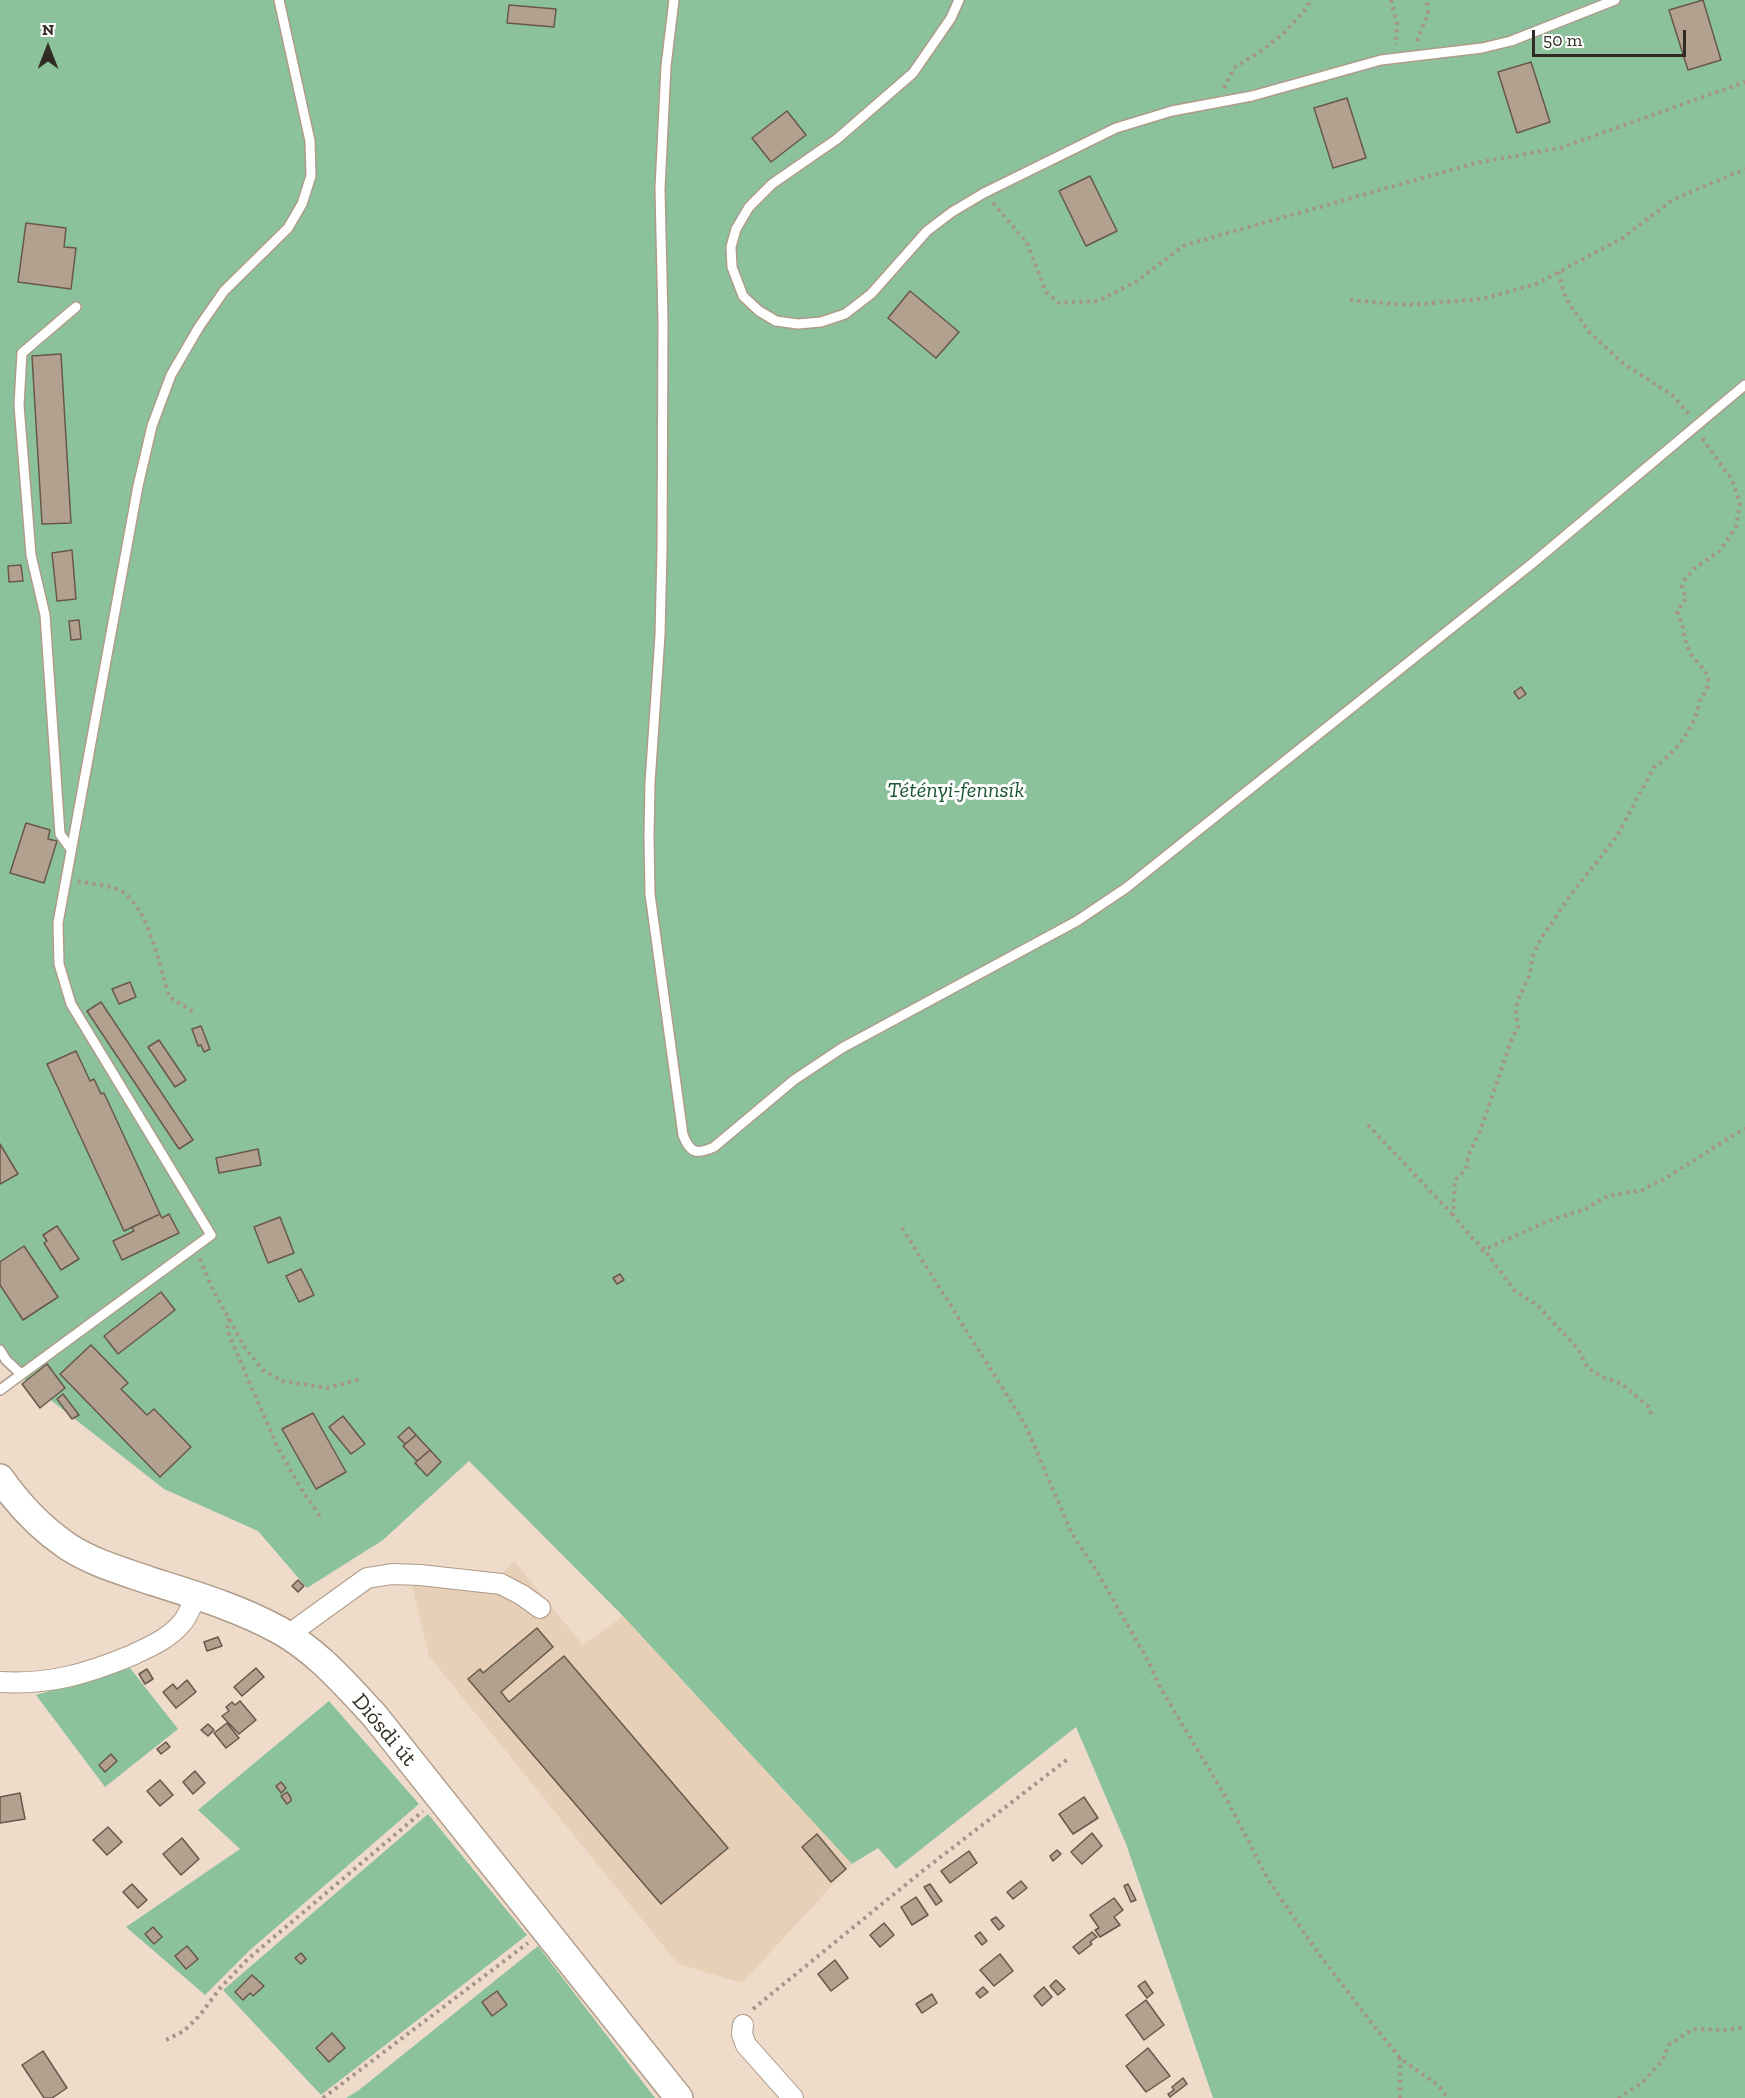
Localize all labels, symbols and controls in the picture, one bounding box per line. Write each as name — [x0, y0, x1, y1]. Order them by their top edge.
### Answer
north arrow — [18, 18, 78, 78]
scale bar — [1535, 18, 1690, 56]
text: N — [42, 20, 54, 39]
text: 50 m — [1543, 29, 1582, 51]
park label: Tétényi-fennsík — [888, 778, 1024, 804]
street label: Diósdi út — [346, 1688, 422, 1772]

